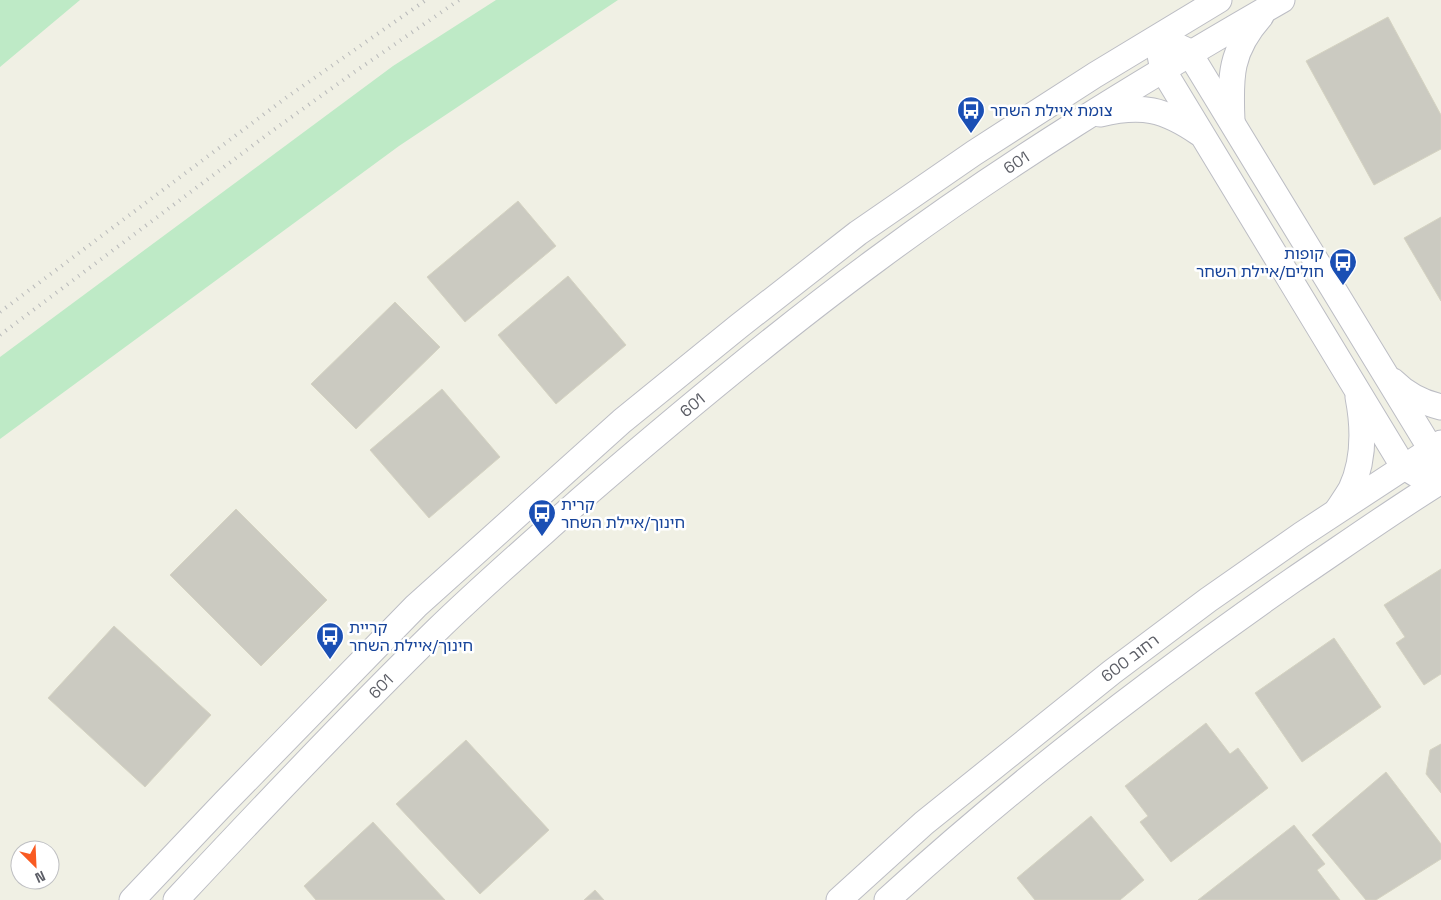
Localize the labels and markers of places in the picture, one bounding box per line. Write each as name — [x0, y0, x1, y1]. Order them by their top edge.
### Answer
bus stop icon: צומת איילת השחר — [956, 95, 986, 134]
place label: צומת איילת השחר — [990, 100, 1113, 121]
place label: קופות חולים/איילת השחר — [1196, 243, 1324, 282]
bus stop icon: קופות חולים/איילת השחר — [1328, 247, 1358, 286]
place label: קרית חינוך/איילת השחר — [561, 494, 685, 533]
bus stop icon: קרית חינוך/איילת השחר — [527, 498, 557, 537]
place label: קריית חינוך/איילת השחר — [349, 617, 473, 656]
bus stop icon: קריית חינוך/איילת השחר — [315, 621, 345, 660]

